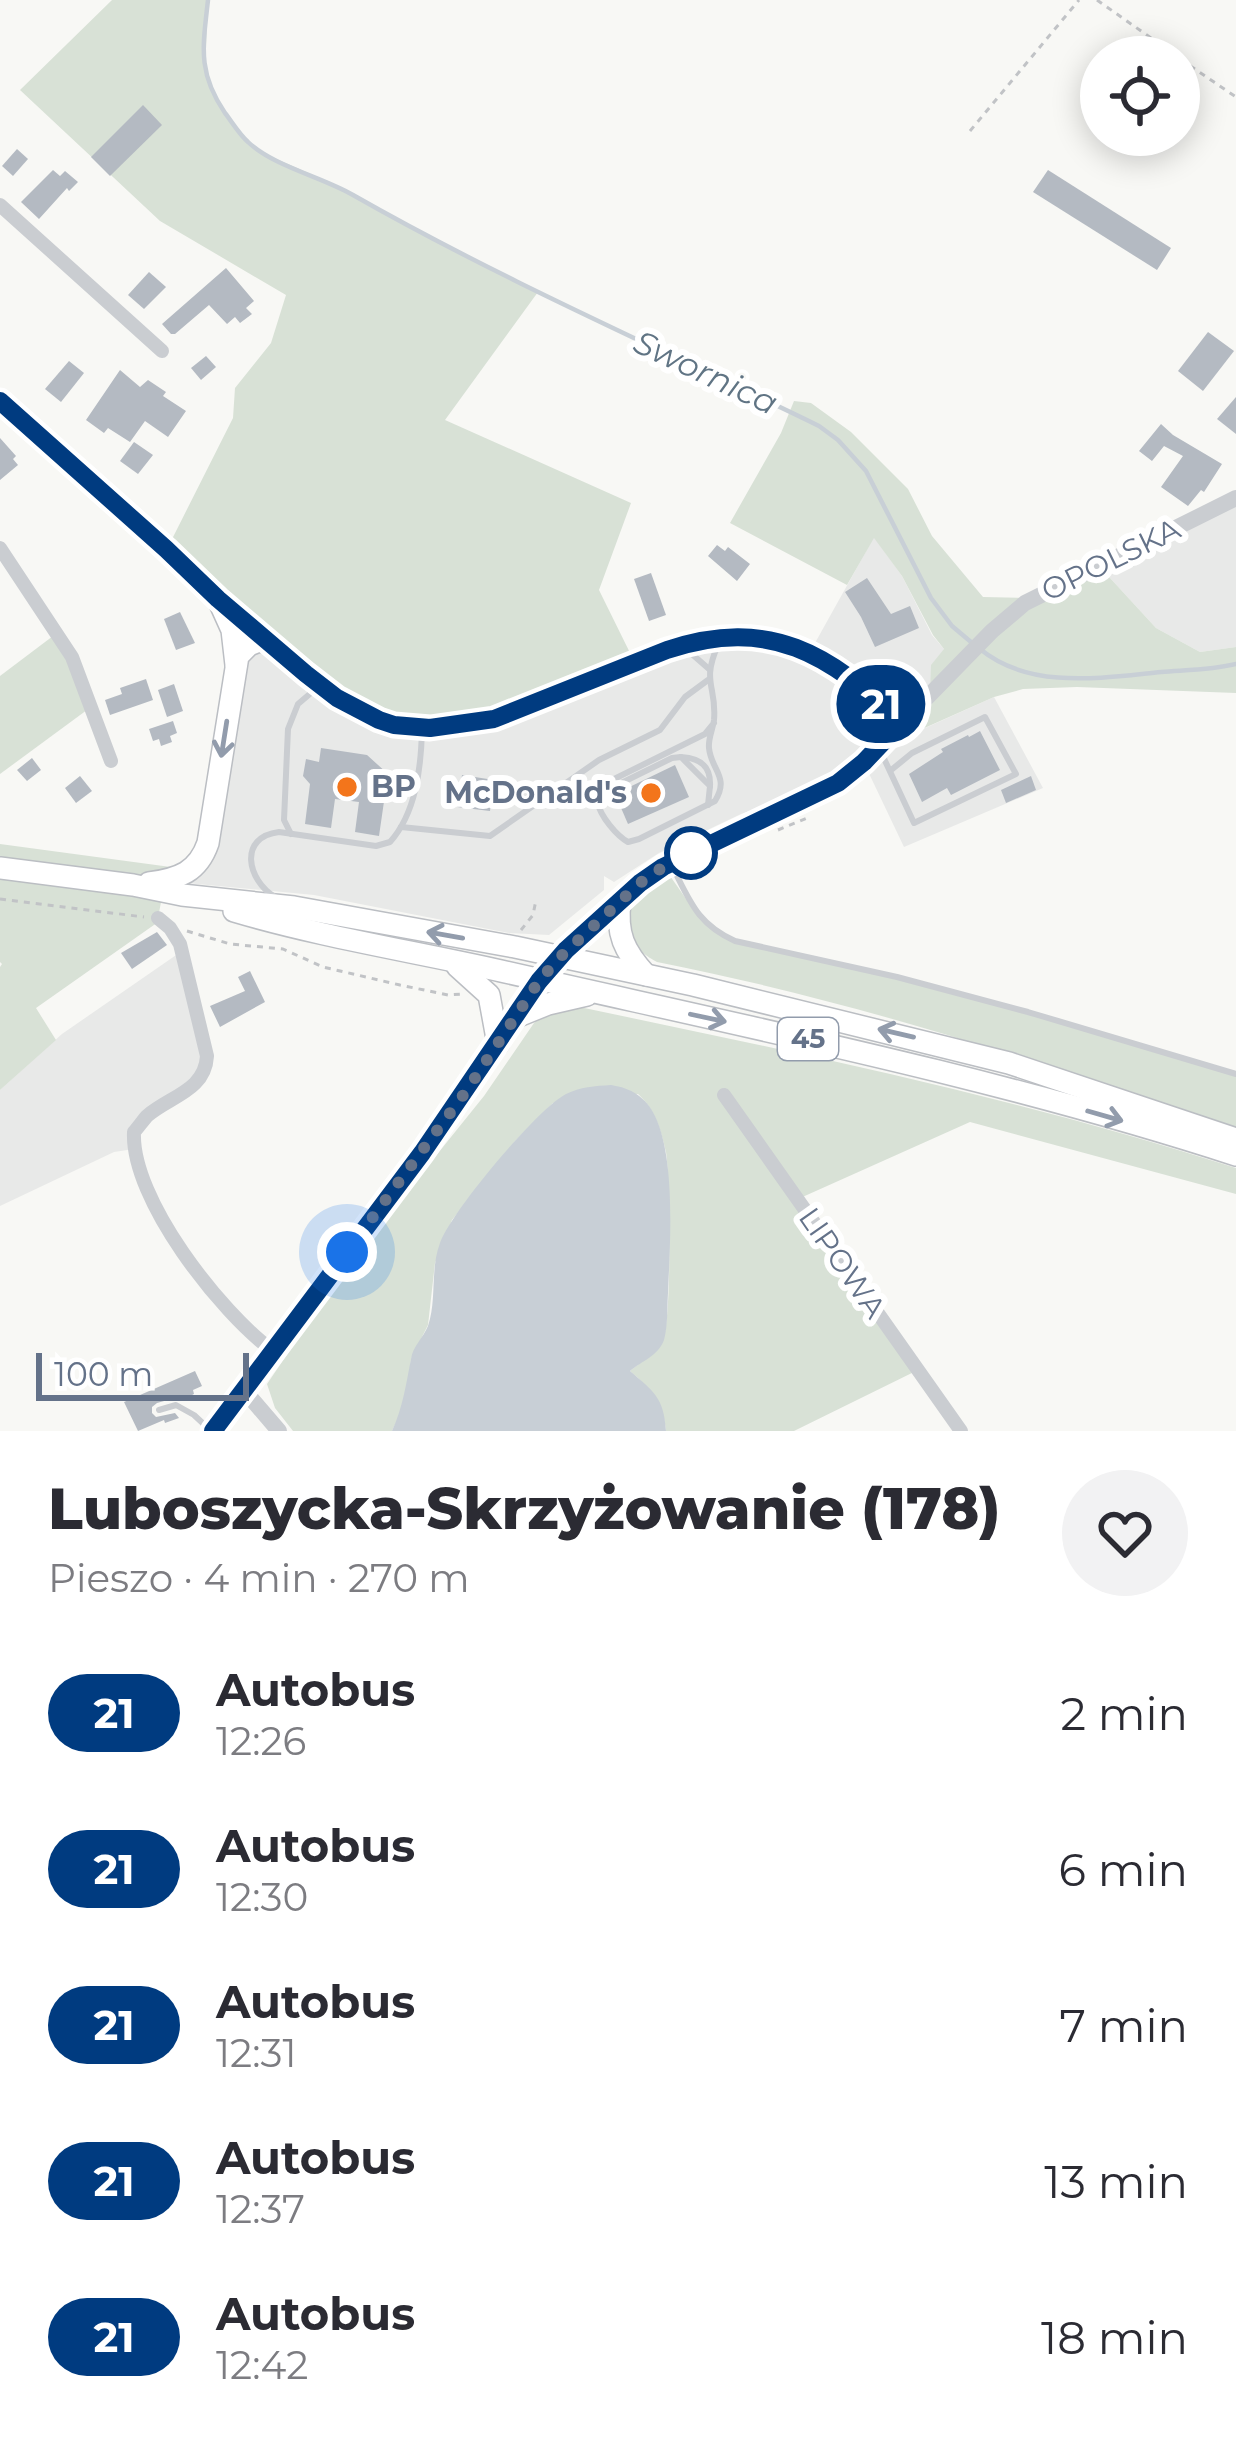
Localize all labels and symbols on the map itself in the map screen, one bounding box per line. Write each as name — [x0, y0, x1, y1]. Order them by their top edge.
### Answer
water label: Swornica — [628, 321, 784, 423]
street label: OPOLSKA — [1035, 510, 1187, 609]
line badge: 21 — [827, 665, 935, 743]
one-way arrow — [212, 719, 235, 758]
place label: BP — [371, 768, 416, 805]
marker: BP — [334, 774, 360, 800]
place label: McDonald's — [444, 774, 627, 811]
marker: McDonald's — [638, 780, 664, 806]
unlabelled marker — [666, 828, 716, 878]
one-way arrow — [426, 922, 465, 945]
one-way arrow — [689, 1007, 727, 1030]
road number: 45 — [778, 1018, 838, 1060]
one-way arrow — [878, 1021, 916, 1043]
one-way arrow — [1086, 1106, 1124, 1128]
street label: LIPOWA — [791, 1200, 894, 1326]
your location — [317, 1222, 377, 1282]
scale bar — [36, 1347, 249, 1400]

